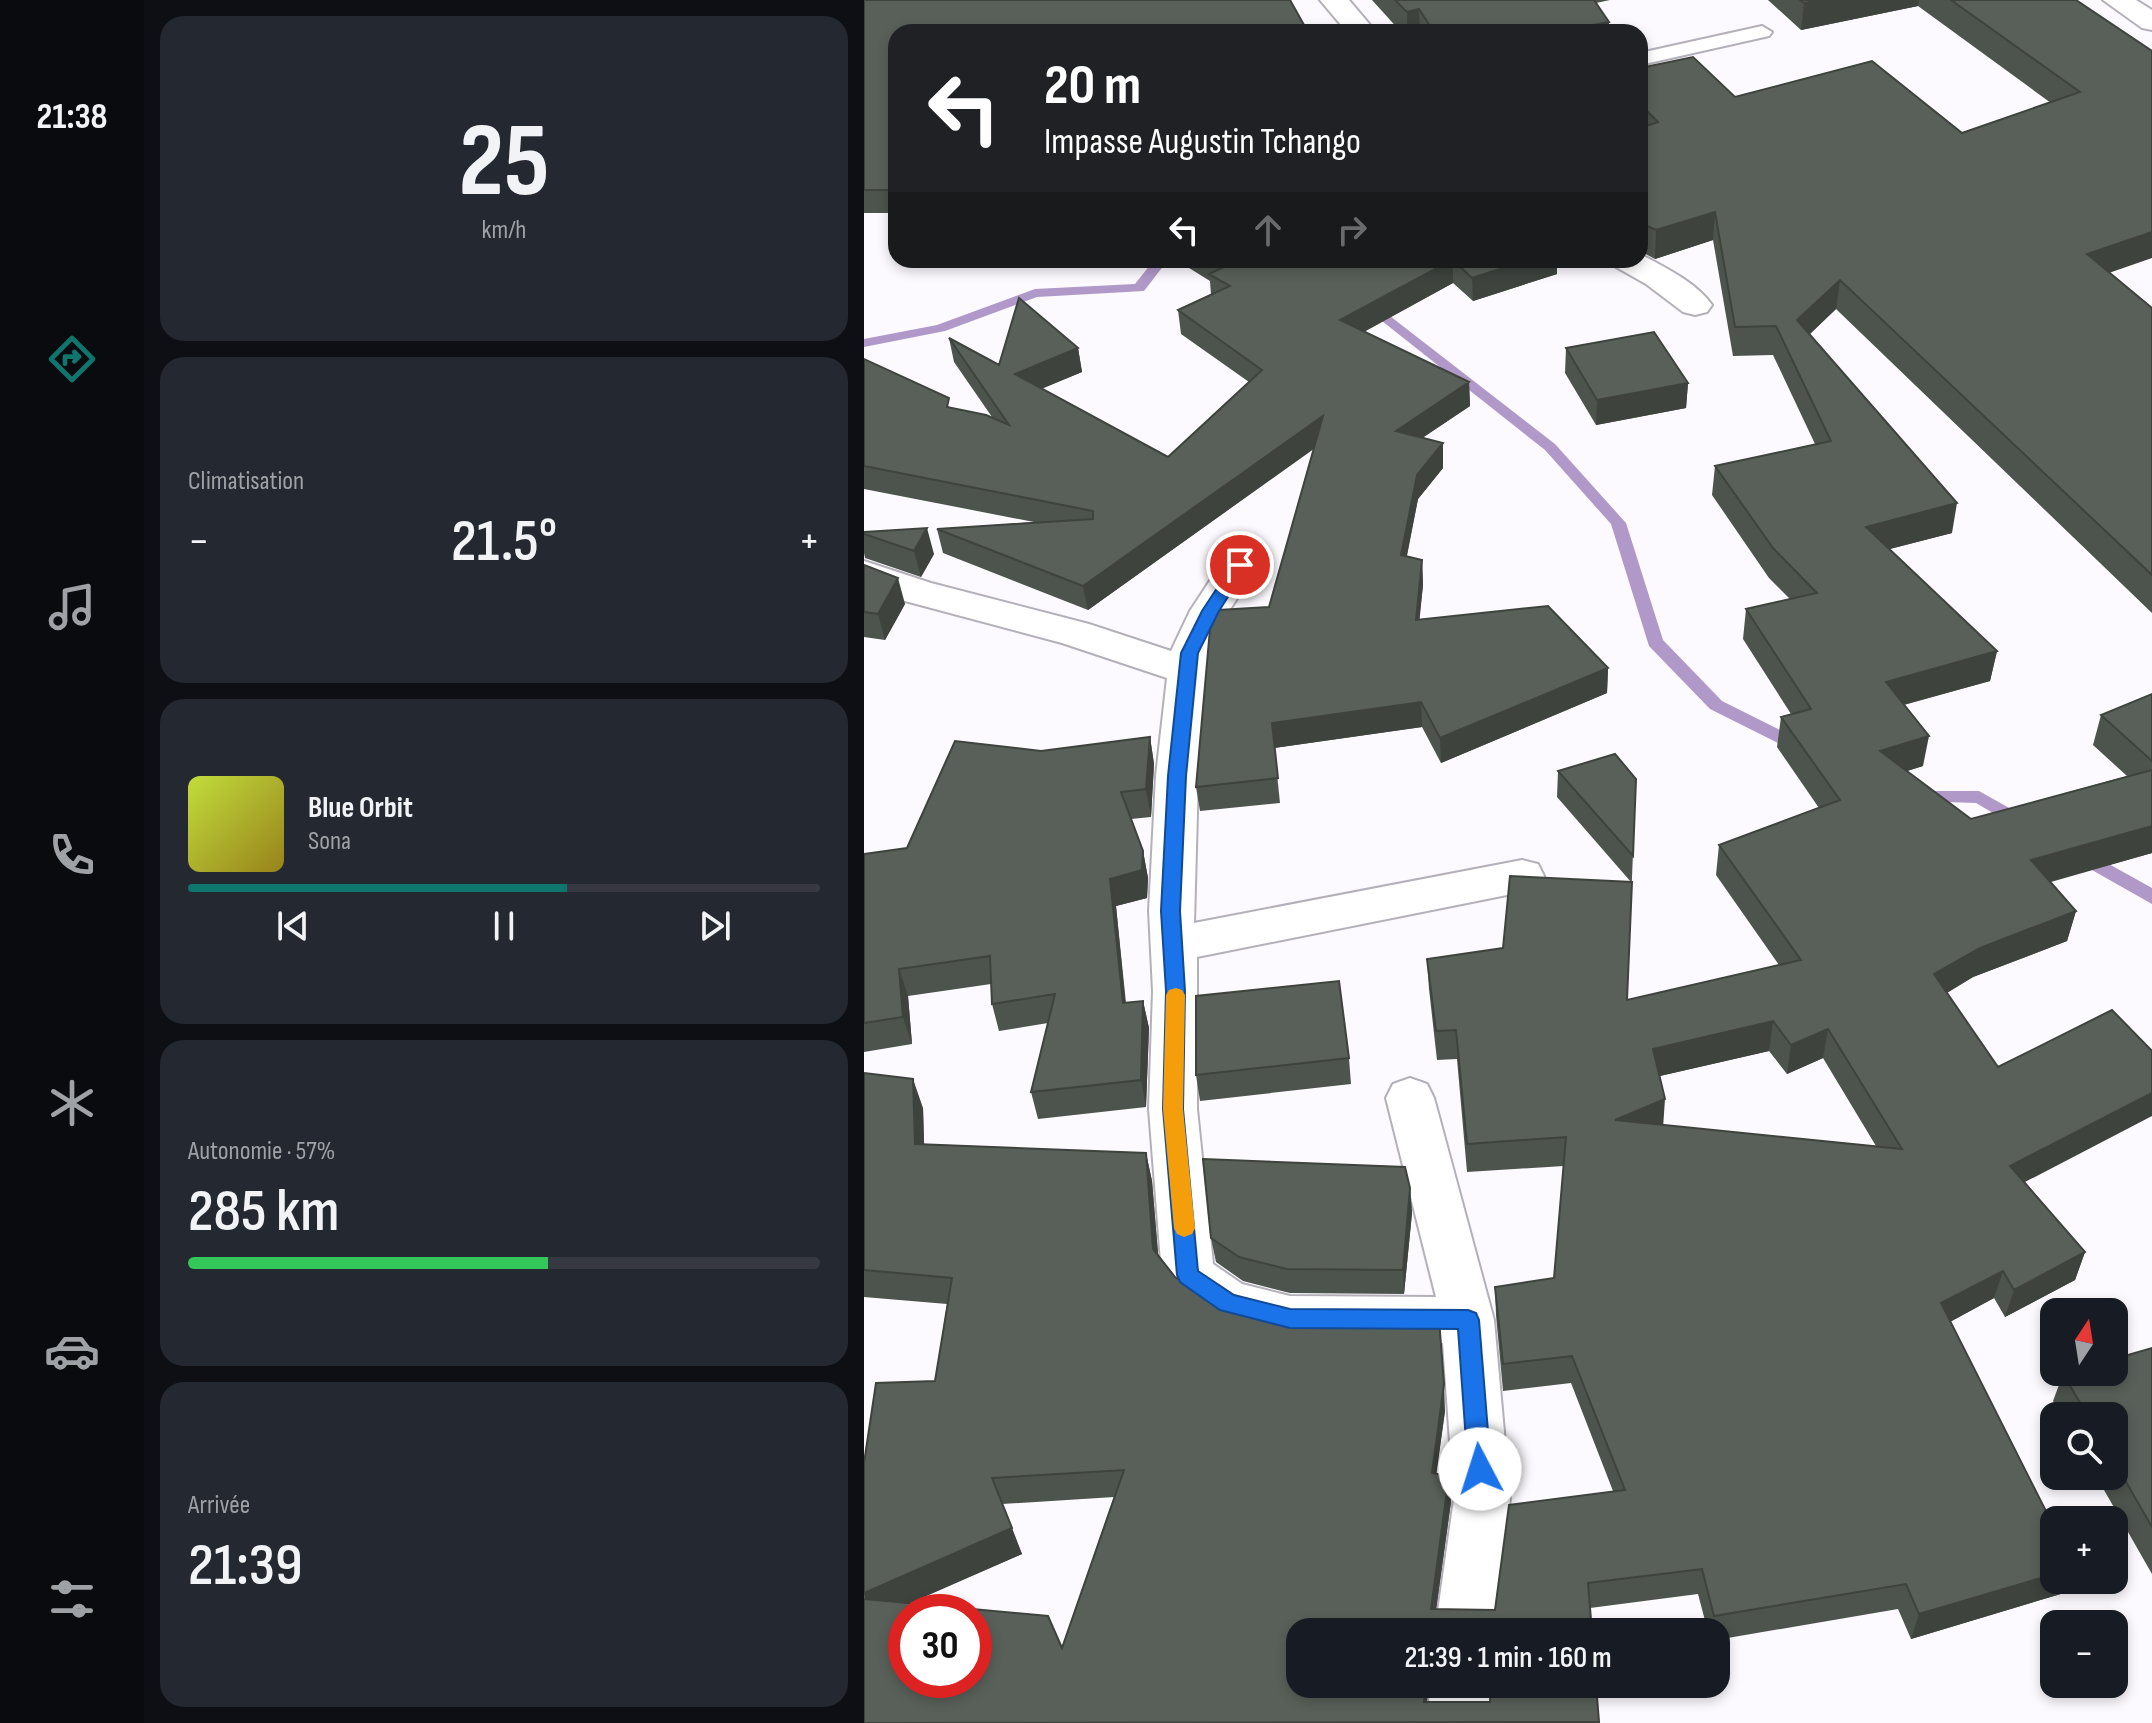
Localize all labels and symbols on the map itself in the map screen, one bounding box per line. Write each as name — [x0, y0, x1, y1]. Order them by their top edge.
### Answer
pin — [1206, 531, 1274, 599]
north arrow — [2040, 1298, 2128, 1386]
position arrow — [1438, 1427, 1522, 1511]
speed limit sign: 30 — [888, 1594, 992, 1698]

